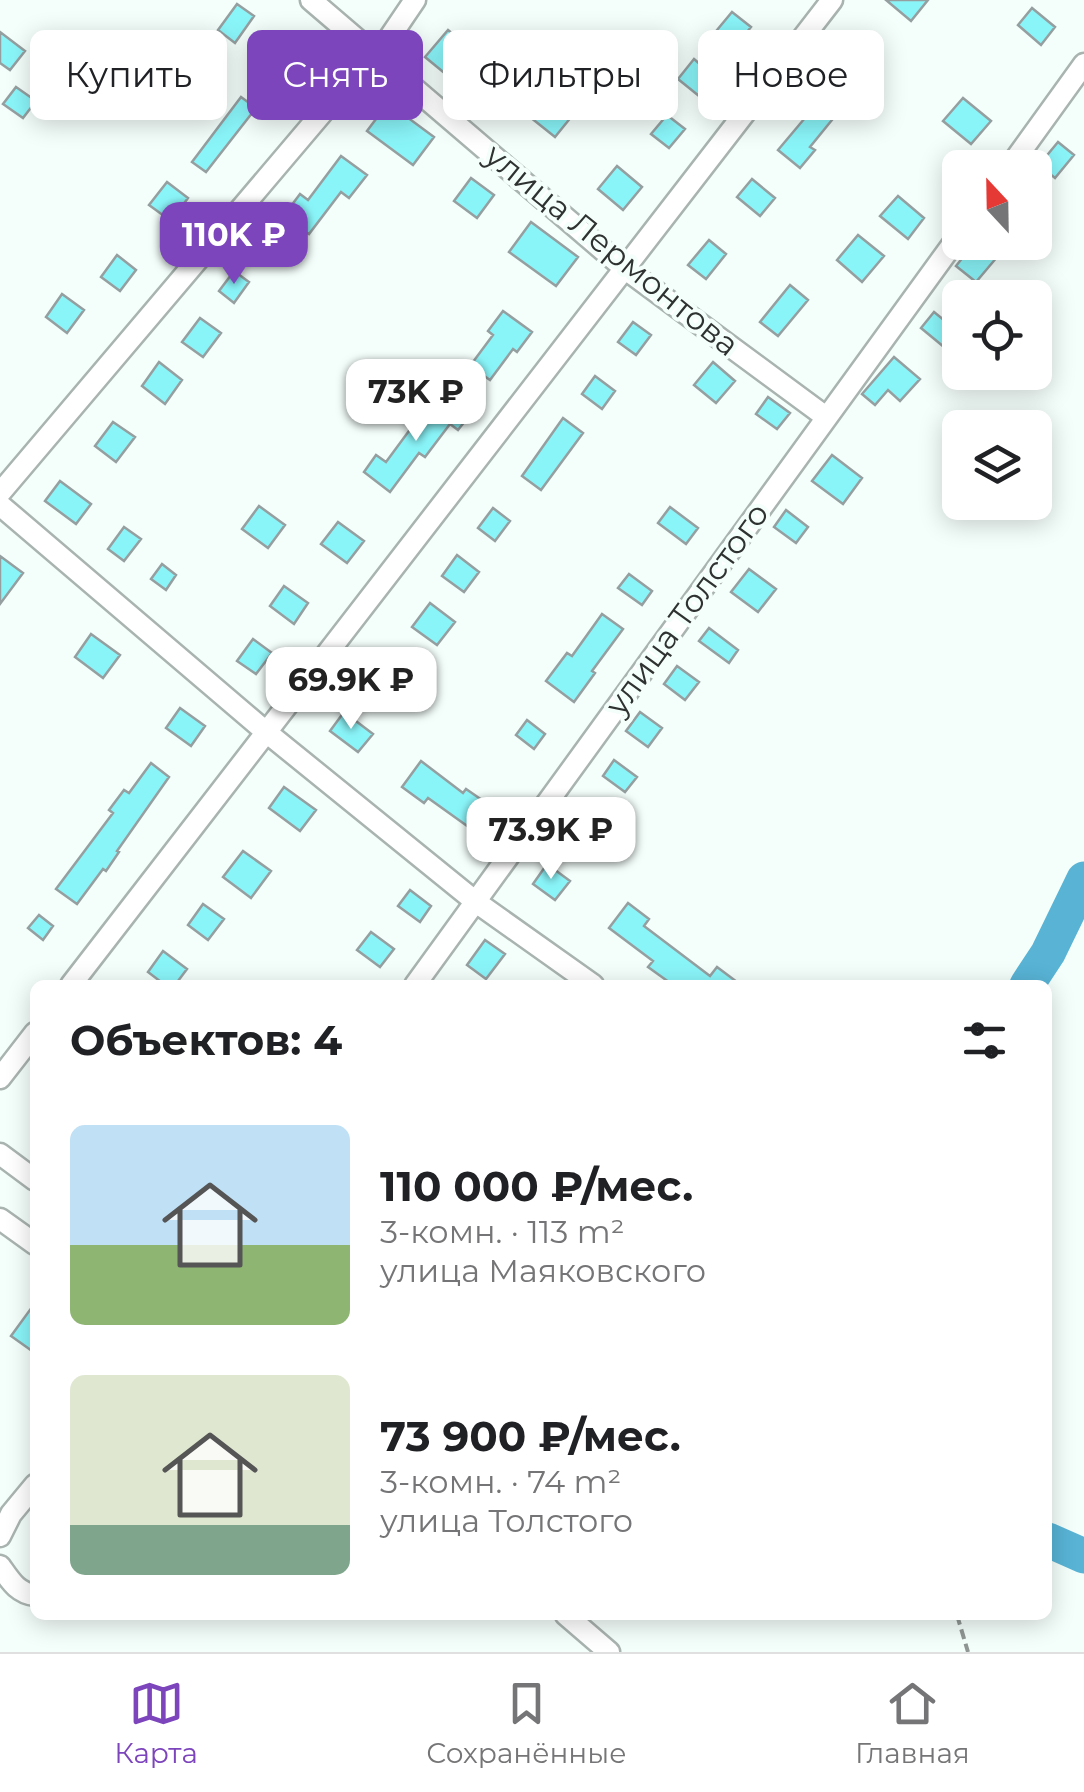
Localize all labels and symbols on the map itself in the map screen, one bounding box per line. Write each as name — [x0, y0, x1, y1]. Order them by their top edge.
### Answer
street label: улица Лермонтова — [477, 135, 747, 364]
north arrow — [942, 150, 1052, 260]
pin: 110K ₽ — [153, 202, 315, 287]
pin: 73K ₽ — [346, 359, 486, 444]
street label: улица Толстого — [596, 495, 777, 723]
pin: 69.9K ₽ — [259, 647, 443, 732]
pin: 73.9K ₽ — [459, 797, 643, 882]

